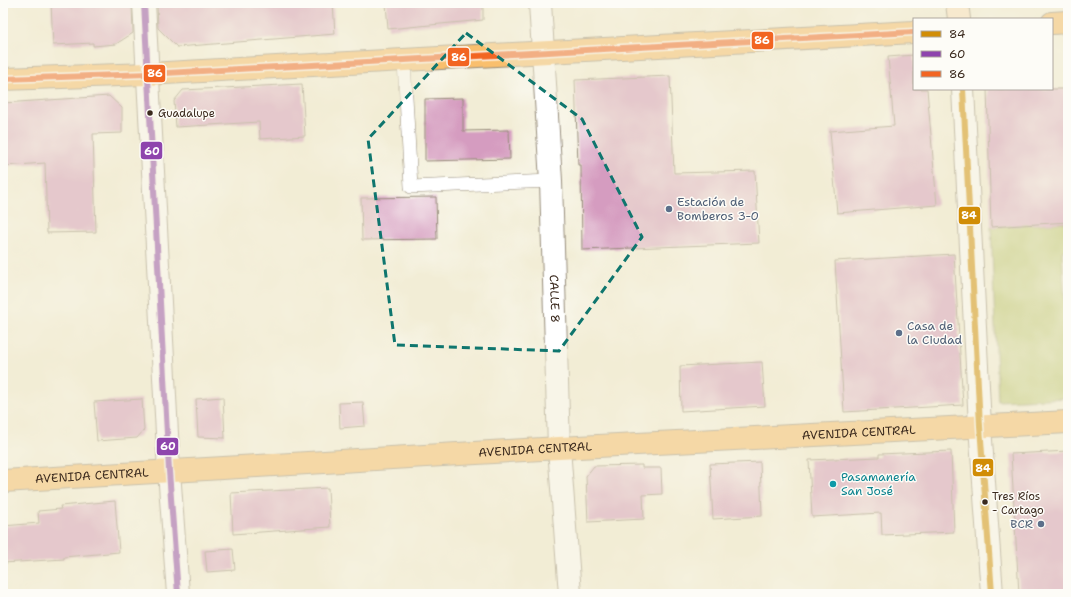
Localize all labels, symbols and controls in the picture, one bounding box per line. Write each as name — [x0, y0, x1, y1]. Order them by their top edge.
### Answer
legend — [913, 18, 1053, 90]
text: 84 — [949, 26, 965, 42]
line badge: 86 — [751, 31, 774, 50]
text: 86 — [754, 33, 770, 48]
text: 60 — [949, 46, 965, 62]
line badge: 86 — [447, 47, 470, 67]
text: 86 — [451, 50, 467, 65]
line badge: 86 — [143, 64, 166, 83]
text: 86 — [147, 66, 163, 81]
text: 86 — [949, 66, 965, 82]
place label: Guadalupe — [158, 106, 215, 121]
marker: Guadalupe — [145, 108, 155, 118]
line badge: 60 — [140, 141, 163, 160]
text: 60 — [144, 144, 160, 159]
place label: Estación de Bomberos 3-0 — [677, 194, 759, 224]
marker: Estación de Bomberos 3-0 — [664, 204, 674, 214]
line badge: 84 — [958, 206, 981, 225]
text: 84 — [961, 208, 977, 223]
street label: CALLE 8 — [546, 274, 563, 323]
place label: Casa de la Ciudad — [907, 318, 963, 348]
marker: Casa de la Ciudad — [894, 328, 904, 338]
street label: AVENIDA CENTRAL — [801, 422, 916, 444]
line badge: 60 — [156, 437, 179, 456]
street label: AVENIDA CENTRAL — [478, 438, 593, 461]
text: 60 — [160, 439, 176, 454]
line badge: 84 — [972, 458, 994, 477]
text: 84 — [975, 461, 991, 476]
street label: AVENIDA CENTRAL — [34, 464, 150, 487]
place label: Pasamanería San José — [841, 469, 916, 499]
marker: Pasamanería San José — [828, 479, 838, 489]
place label: Tres Ríos - Cartago — [992, 489, 1044, 518]
marker: Tres Ríos - Cartago — [980, 497, 990, 507]
place label: BCR — [1010, 516, 1033, 532]
marker: BCR — [1036, 519, 1046, 529]

